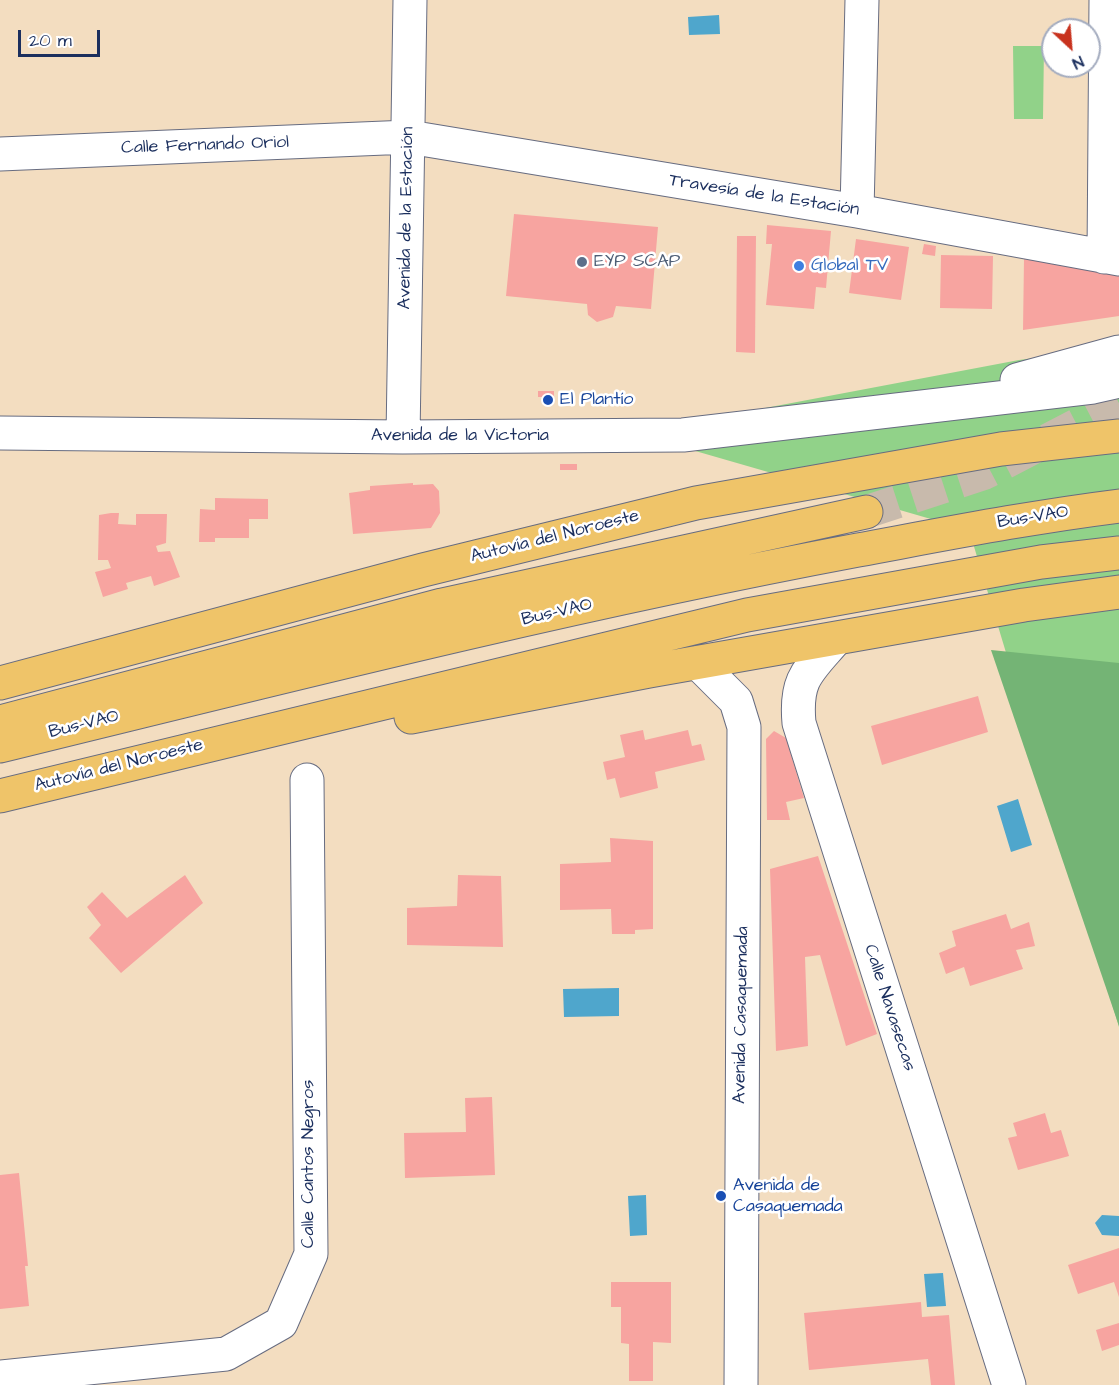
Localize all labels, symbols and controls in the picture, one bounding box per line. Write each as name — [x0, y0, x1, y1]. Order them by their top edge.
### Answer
scale bar — [21, 18, 104, 56]
north arrow — [1041, 18, 1101, 78]
text: 20 m — [29, 28, 72, 53]
text: N — [1069, 50, 1087, 74]
street label: Avenida de la Estación — [395, 126, 419, 310]
street label: Calle Fernando Oriol — [121, 132, 289, 160]
street label: Travesía de la Estación — [667, 170, 861, 222]
place label: EYP SCAP — [594, 251, 680, 273]
marker: EYP SCAP — [575, 255, 589, 269]
place label: Global TV — [811, 255, 888, 277]
marker: Global TV — [792, 259, 806, 273]
place label: El Plantío — [560, 389, 633, 411]
marker: El Plantío — [541, 393, 555, 407]
street label: Avenida de la Victoria — [371, 425, 549, 447]
street label: Bus-VAO — [996, 502, 1070, 534]
street label: Autovía del Noroeste — [469, 506, 641, 568]
street label: Bus-VAO — [520, 594, 594, 632]
street label: Bus-VAO — [47, 706, 121, 744]
street label: Autovía del Noroeste — [33, 735, 205, 797]
street label: Avenida Casaquemada — [730, 926, 754, 1104]
street label: Calle Navasecas — [858, 942, 920, 1074]
street label: Calle Cantos Negros — [298, 1080, 320, 1248]
place label: Avenida de Casaquemada — [733, 1175, 843, 1218]
marker: Avenida de Casaquemada — [714, 1189, 728, 1203]

